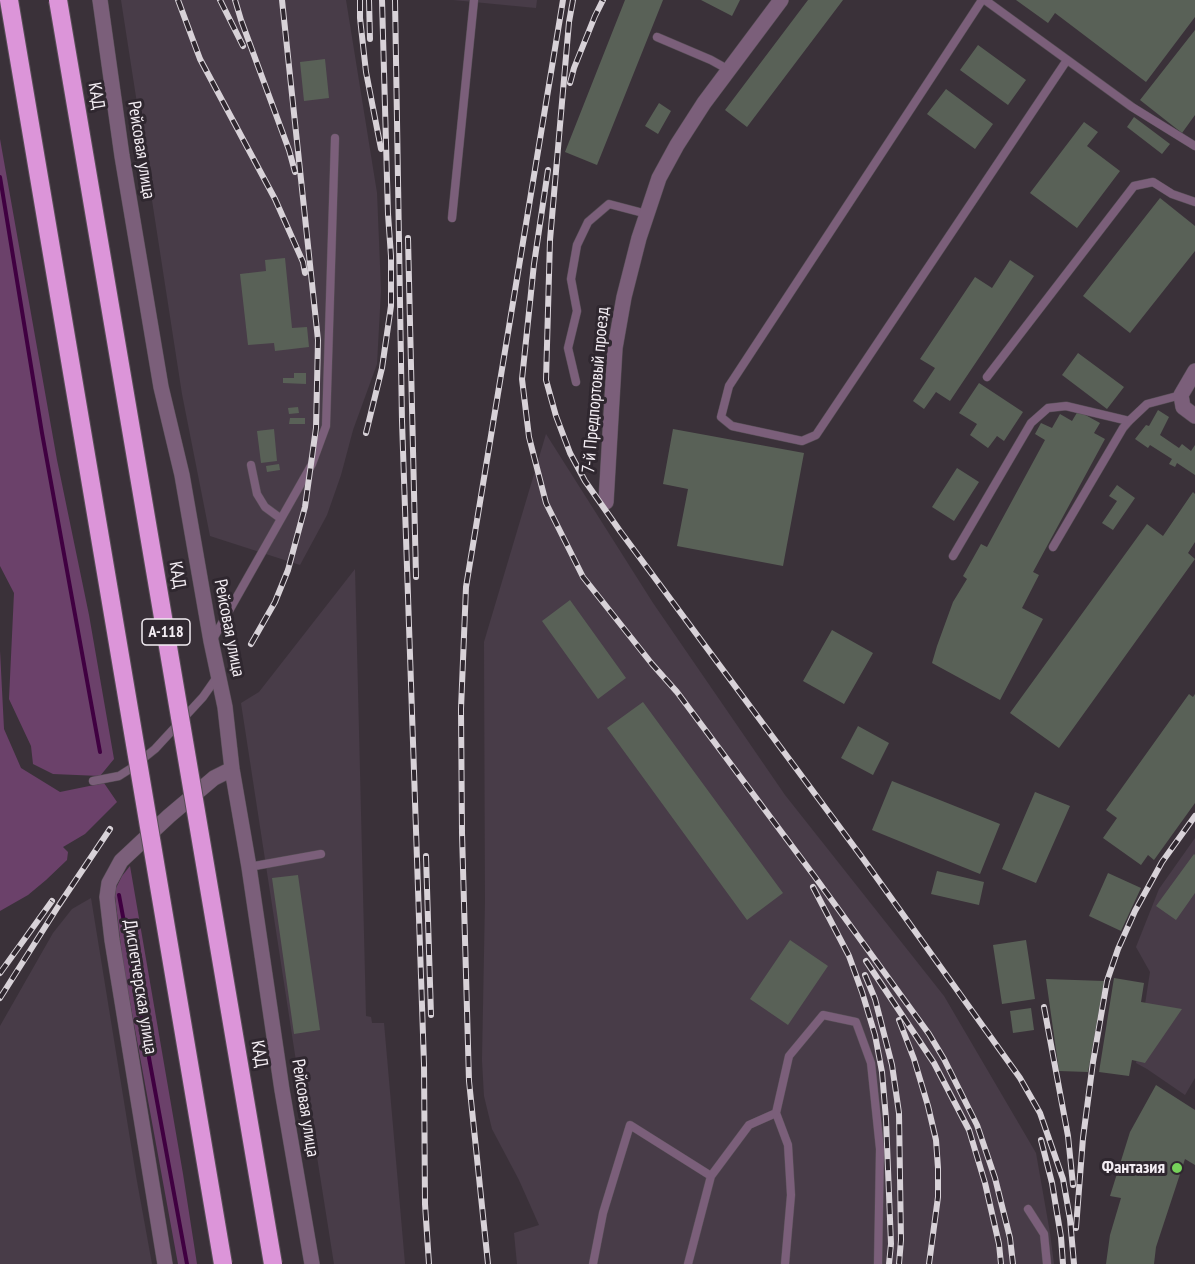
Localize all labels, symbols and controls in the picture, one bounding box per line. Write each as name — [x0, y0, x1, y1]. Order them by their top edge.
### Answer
street label: КАД — [83, 81, 109, 111]
street label: Рейсовая улица — [123, 99, 159, 201]
street label: 7-й Предпортовый проезд — [578, 306, 614, 474]
street label: КАД — [164, 560, 190, 590]
street label: Рейсовая улица — [209, 577, 249, 679]
road number: А-118 — [142, 619, 190, 645]
street label: Диспетчерская улица — [119, 918, 161, 1056]
street label: КАД — [246, 1039, 272, 1069]
street label: Рейсовая улица — [287, 1057, 323, 1159]
place label: Фантазия — [1102, 1157, 1165, 1179]
marker: Фантазия — [1170, 1161, 1184, 1175]

